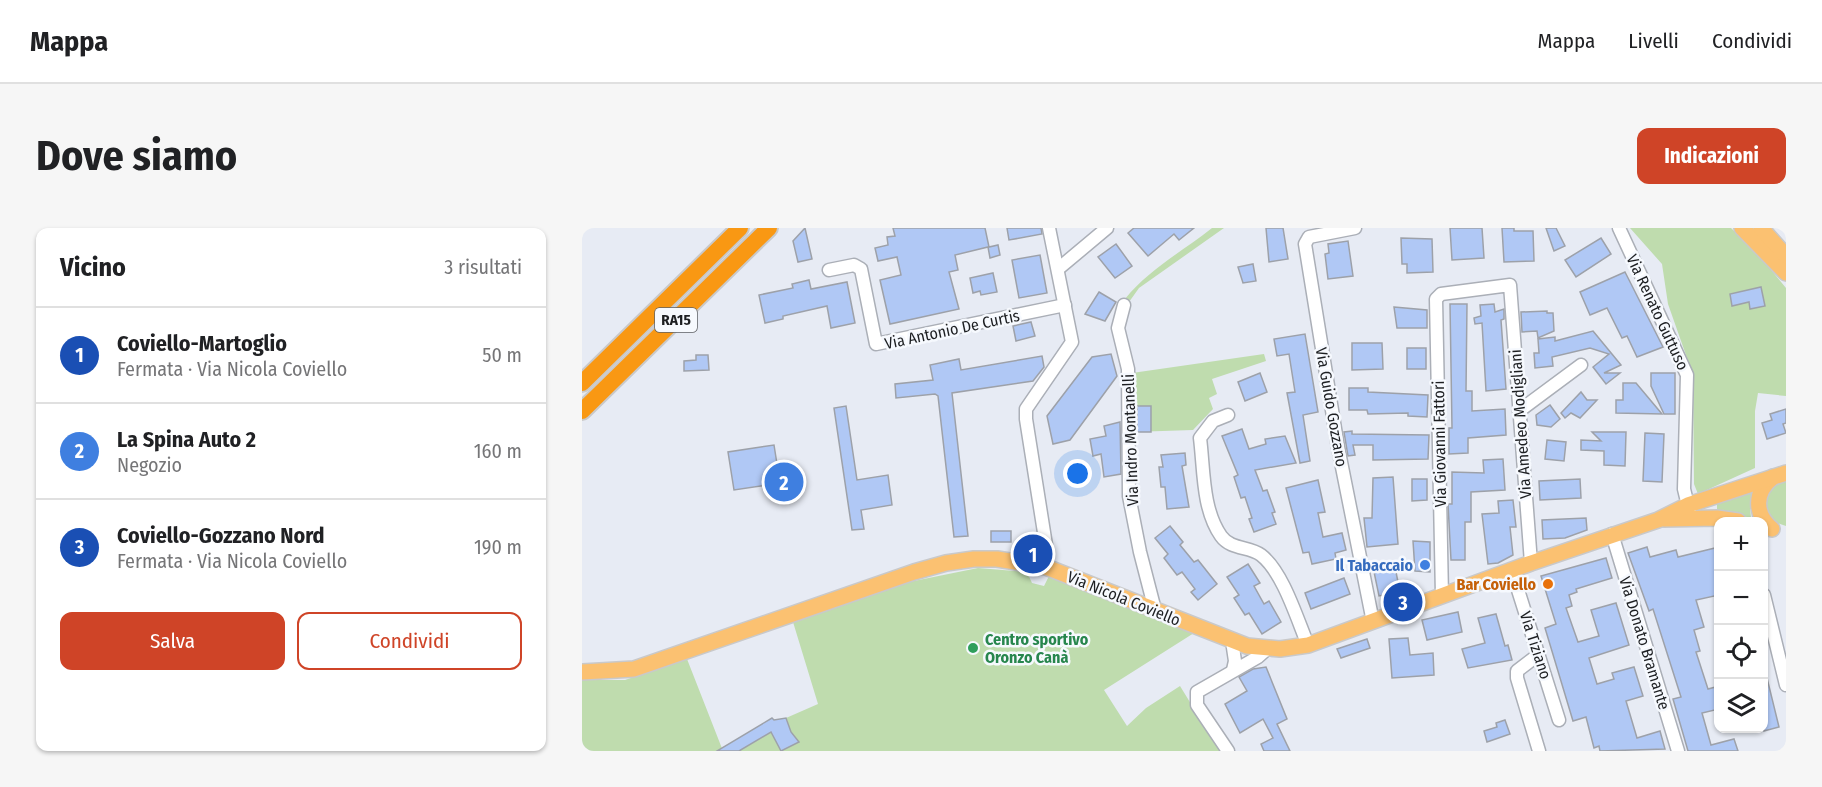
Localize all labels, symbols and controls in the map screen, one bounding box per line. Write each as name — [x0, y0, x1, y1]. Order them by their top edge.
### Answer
text: Mappa — [30, 25, 108, 58]
text: Mappa — [1538, 28, 1595, 54]
text: Livelli — [1628, 28, 1679, 54]
text: Condividi — [1712, 28, 1792, 54]
button: Indicazioni — [1637, 128, 1786, 184]
text: Dove siamo — [36, 131, 237, 181]
street label: Via Renato Guttuso — [1622, 251, 1693, 373]
text: Vicino — [60, 252, 126, 283]
text: 3 risultati — [444, 255, 522, 279]
street label: Via Antonio De Curtis — [883, 306, 1022, 353]
road number: RA15 — [655, 308, 697, 332]
text: Coviello-Martoglio — [117, 330, 287, 357]
text: 1 — [75, 343, 84, 367]
text: 50 m — [482, 343, 522, 367]
street label: Via Guido Gozzano — [1312, 346, 1351, 468]
street label: Via Amedeo Modigliani — [1506, 349, 1535, 499]
text: Fermata · Via Nicola Coviello — [117, 357, 347, 381]
street label: Via Indro Montanelli — [1119, 374, 1142, 506]
street label: Via Giovanni Fattori — [1429, 380, 1450, 508]
text: La Spina Auto 2 — [117, 426, 256, 453]
text: 2 — [75, 439, 84, 463]
text: 160 m — [474, 439, 522, 463]
text: Negozio — [117, 453, 182, 477]
your location — [1063, 459, 1092, 488]
pin: 2 — [764, 460, 804, 504]
map controls — [1714, 517, 1768, 733]
button: + — [1714, 517, 1768, 571]
text: Coviello-Gozzano Nord — [117, 522, 325, 549]
pin: 1 — [1014, 532, 1052, 576]
text: 3 — [75, 535, 84, 559]
text: 190 m — [474, 535, 522, 559]
text: Fermata · Via Nicola Coviello — [117, 549, 347, 573]
place label: Il Tabaccaio — [1335, 556, 1413, 575]
marker: Il Tabaccaio — [1418, 558, 1432, 572]
street label: Via Nicola Coviello — [1065, 567, 1183, 630]
button: − — [1714, 571, 1768, 625]
street label: Via Donato Bramante — [1615, 574, 1674, 712]
place label: Bar Coviello — [1456, 575, 1536, 594]
marker: Bar Coviello — [1541, 577, 1555, 591]
pin: 3 — [1384, 580, 1422, 625]
street label: Via Tiziano — [1516, 609, 1555, 682]
button: Salva — [60, 612, 285, 670]
button: Condividi — [297, 612, 522, 670]
button: locate — [1714, 625, 1768, 679]
place label: Centro sportivo Oronzo Canà — [985, 630, 1089, 667]
marker: Centro sportivo Oronzo Canà — [966, 641, 980, 655]
button: layers — [1714, 679, 1768, 733]

